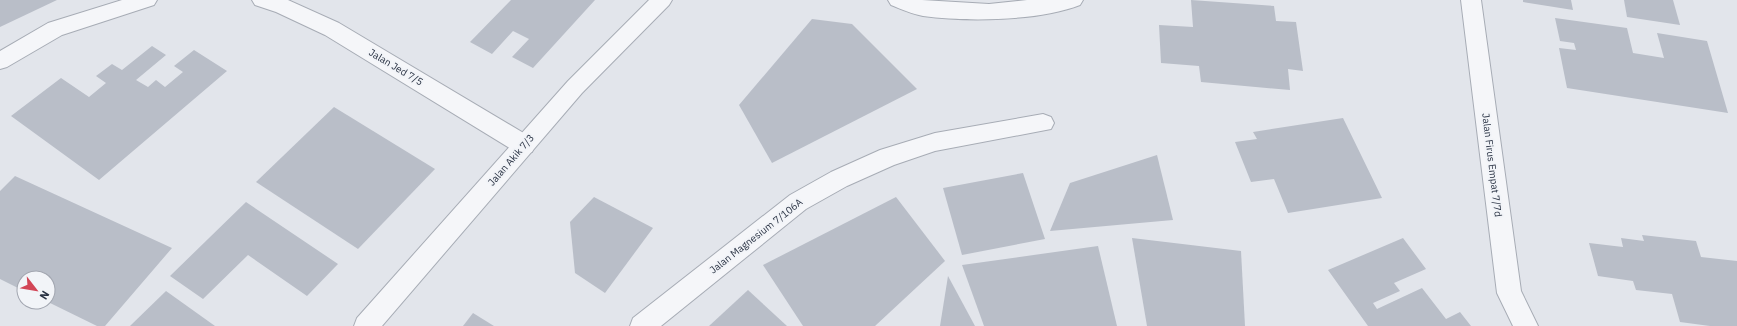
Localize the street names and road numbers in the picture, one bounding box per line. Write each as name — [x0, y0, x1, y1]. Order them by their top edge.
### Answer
street label: Jalan Jed 7/5 — [366, 46, 426, 88]
street label: Jalan Firus Empat 7/7d — [1479, 112, 1505, 218]
street label: Jalan Akik 7/3 — [485, 132, 537, 188]
street label: Jalan Magnesium 7/106A — [707, 195, 806, 276]

